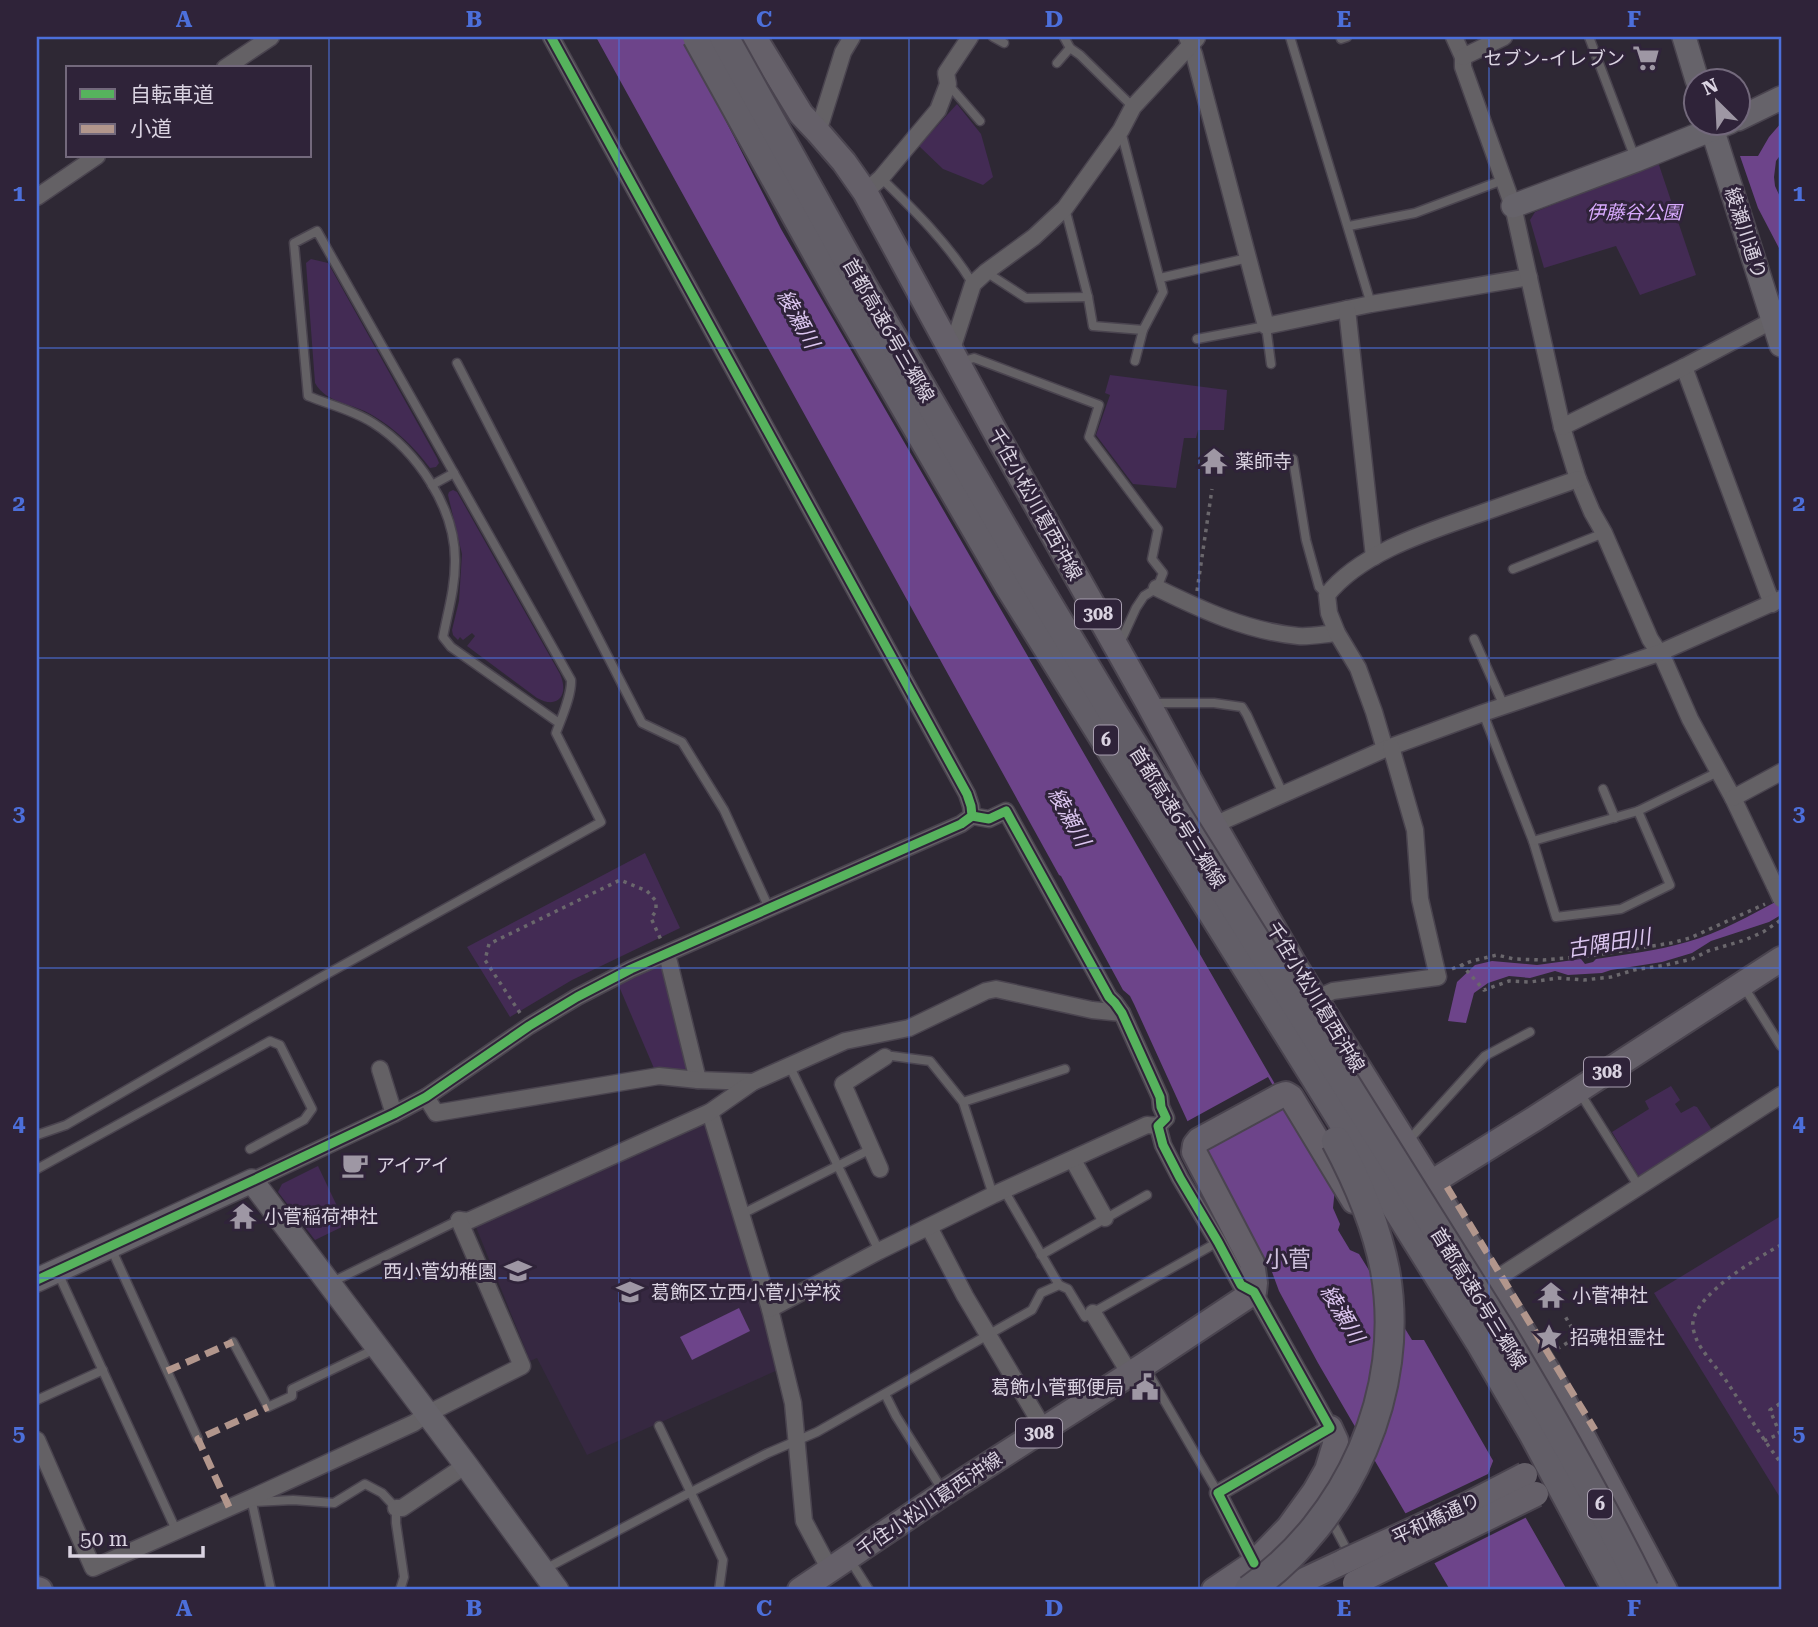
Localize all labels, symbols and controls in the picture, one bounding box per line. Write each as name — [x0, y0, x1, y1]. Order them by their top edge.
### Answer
text: A — [176, 6, 193, 33]
text: B — [466, 6, 482, 33]
text: C — [756, 6, 772, 33]
text: D — [1045, 6, 1063, 33]
text: E — [1337, 6, 1351, 33]
text: F — [1627, 6, 1641, 33]
supermarket icon: セブン-イレブン — [1631, 43, 1661, 73]
place label: セブン-イレブン — [1484, 47, 1625, 70]
legend — [66, 66, 312, 158]
north arrow — [1682, 66, 1752, 136]
text: N — [1699, 73, 1722, 100]
text: 自転車道 — [130, 83, 214, 107]
text: 小道 — [130, 117, 172, 141]
text: 1 — [13, 180, 26, 207]
text: 1 — [1793, 180, 1806, 207]
street label: 綾瀬川通り — [1720, 184, 1771, 282]
park label: 伊藤谷公園 — [1586, 201, 1684, 224]
street label: 首都高速6号三郷線 — [838, 254, 939, 406]
water label: 綾瀬川 — [772, 286, 825, 354]
street label: 千住小松川葛西沖線 — [984, 424, 1087, 585]
temple icon: 薬師寺 — [1199, 446, 1229, 476]
place label: 薬師寺 — [1235, 450, 1292, 473]
text: 2 — [13, 490, 25, 517]
text: 2 — [1793, 490, 1805, 517]
road number: 308 — [1075, 600, 1121, 628]
road number: 6 — [1094, 726, 1118, 754]
street label: 首都高速6号三郷線 — [1125, 742, 1230, 892]
water label: 綾瀬川 — [1043, 784, 1096, 852]
text: 3 — [13, 800, 26, 827]
text: 3 — [1793, 800, 1806, 827]
street label: 千住小松川葛西沖線 — [1262, 918, 1369, 1076]
water label: 古隅田川 — [1566, 924, 1654, 961]
road number: 308 — [1584, 1058, 1630, 1086]
text: 4 — [13, 1110, 26, 1137]
text: 4 — [1793, 1110, 1806, 1137]
cafe icon: アイアイ — [340, 1150, 370, 1180]
place label: アイアイ — [376, 1154, 450, 1177]
temple icon: 小菅稲荷神社 — [228, 1201, 258, 1231]
place label: 小菅稲荷神社 — [264, 1205, 378, 1228]
street label: 首都高速6号三郷線 — [1426, 1223, 1531, 1373]
district label: 小菅 — [1265, 1246, 1311, 1273]
school or university icon: 西小菅幼稚園 — [503, 1256, 533, 1286]
place label: 西小菅幼稚園 — [383, 1260, 497, 1283]
school or university icon: 葛飾区立西小菅小学校 — [615, 1277, 645, 1307]
temple icon: 小菅神社 — [1536, 1280, 1566, 1310]
place label: 葛飾区立西小菅小学校 — [651, 1281, 841, 1304]
water label: 綾瀬川 — [1315, 1281, 1370, 1349]
place label: 小菅神社 — [1572, 1284, 1648, 1307]
place icon: 招魂祖霊社 — [1534, 1322, 1564, 1352]
place label: 招魂祖霊社 — [1570, 1326, 1665, 1349]
public building icon: 葛飾小菅郵便局 — [1130, 1372, 1160, 1402]
place label: 葛飾小菅郵便局 — [991, 1376, 1124, 1399]
road number: 308 — [1016, 1418, 1062, 1448]
text: 5 — [13, 1420, 26, 1447]
text: 5 — [1793, 1420, 1806, 1447]
street label: 千住小松川葛西沖線 — [852, 1447, 1007, 1562]
street label: 平和橋通り — [1388, 1488, 1484, 1549]
road number: 6 — [1588, 1490, 1612, 1518]
scale bar — [70, 1515, 203, 1559]
text: 50 m — [80, 1527, 128, 1551]
text: A — [176, 1595, 193, 1622]
text: B — [466, 1595, 482, 1622]
text: C — [756, 1595, 772, 1622]
text: D — [1045, 1595, 1063, 1622]
text: E — [1337, 1595, 1351, 1622]
text: F — [1627, 1595, 1641, 1622]

